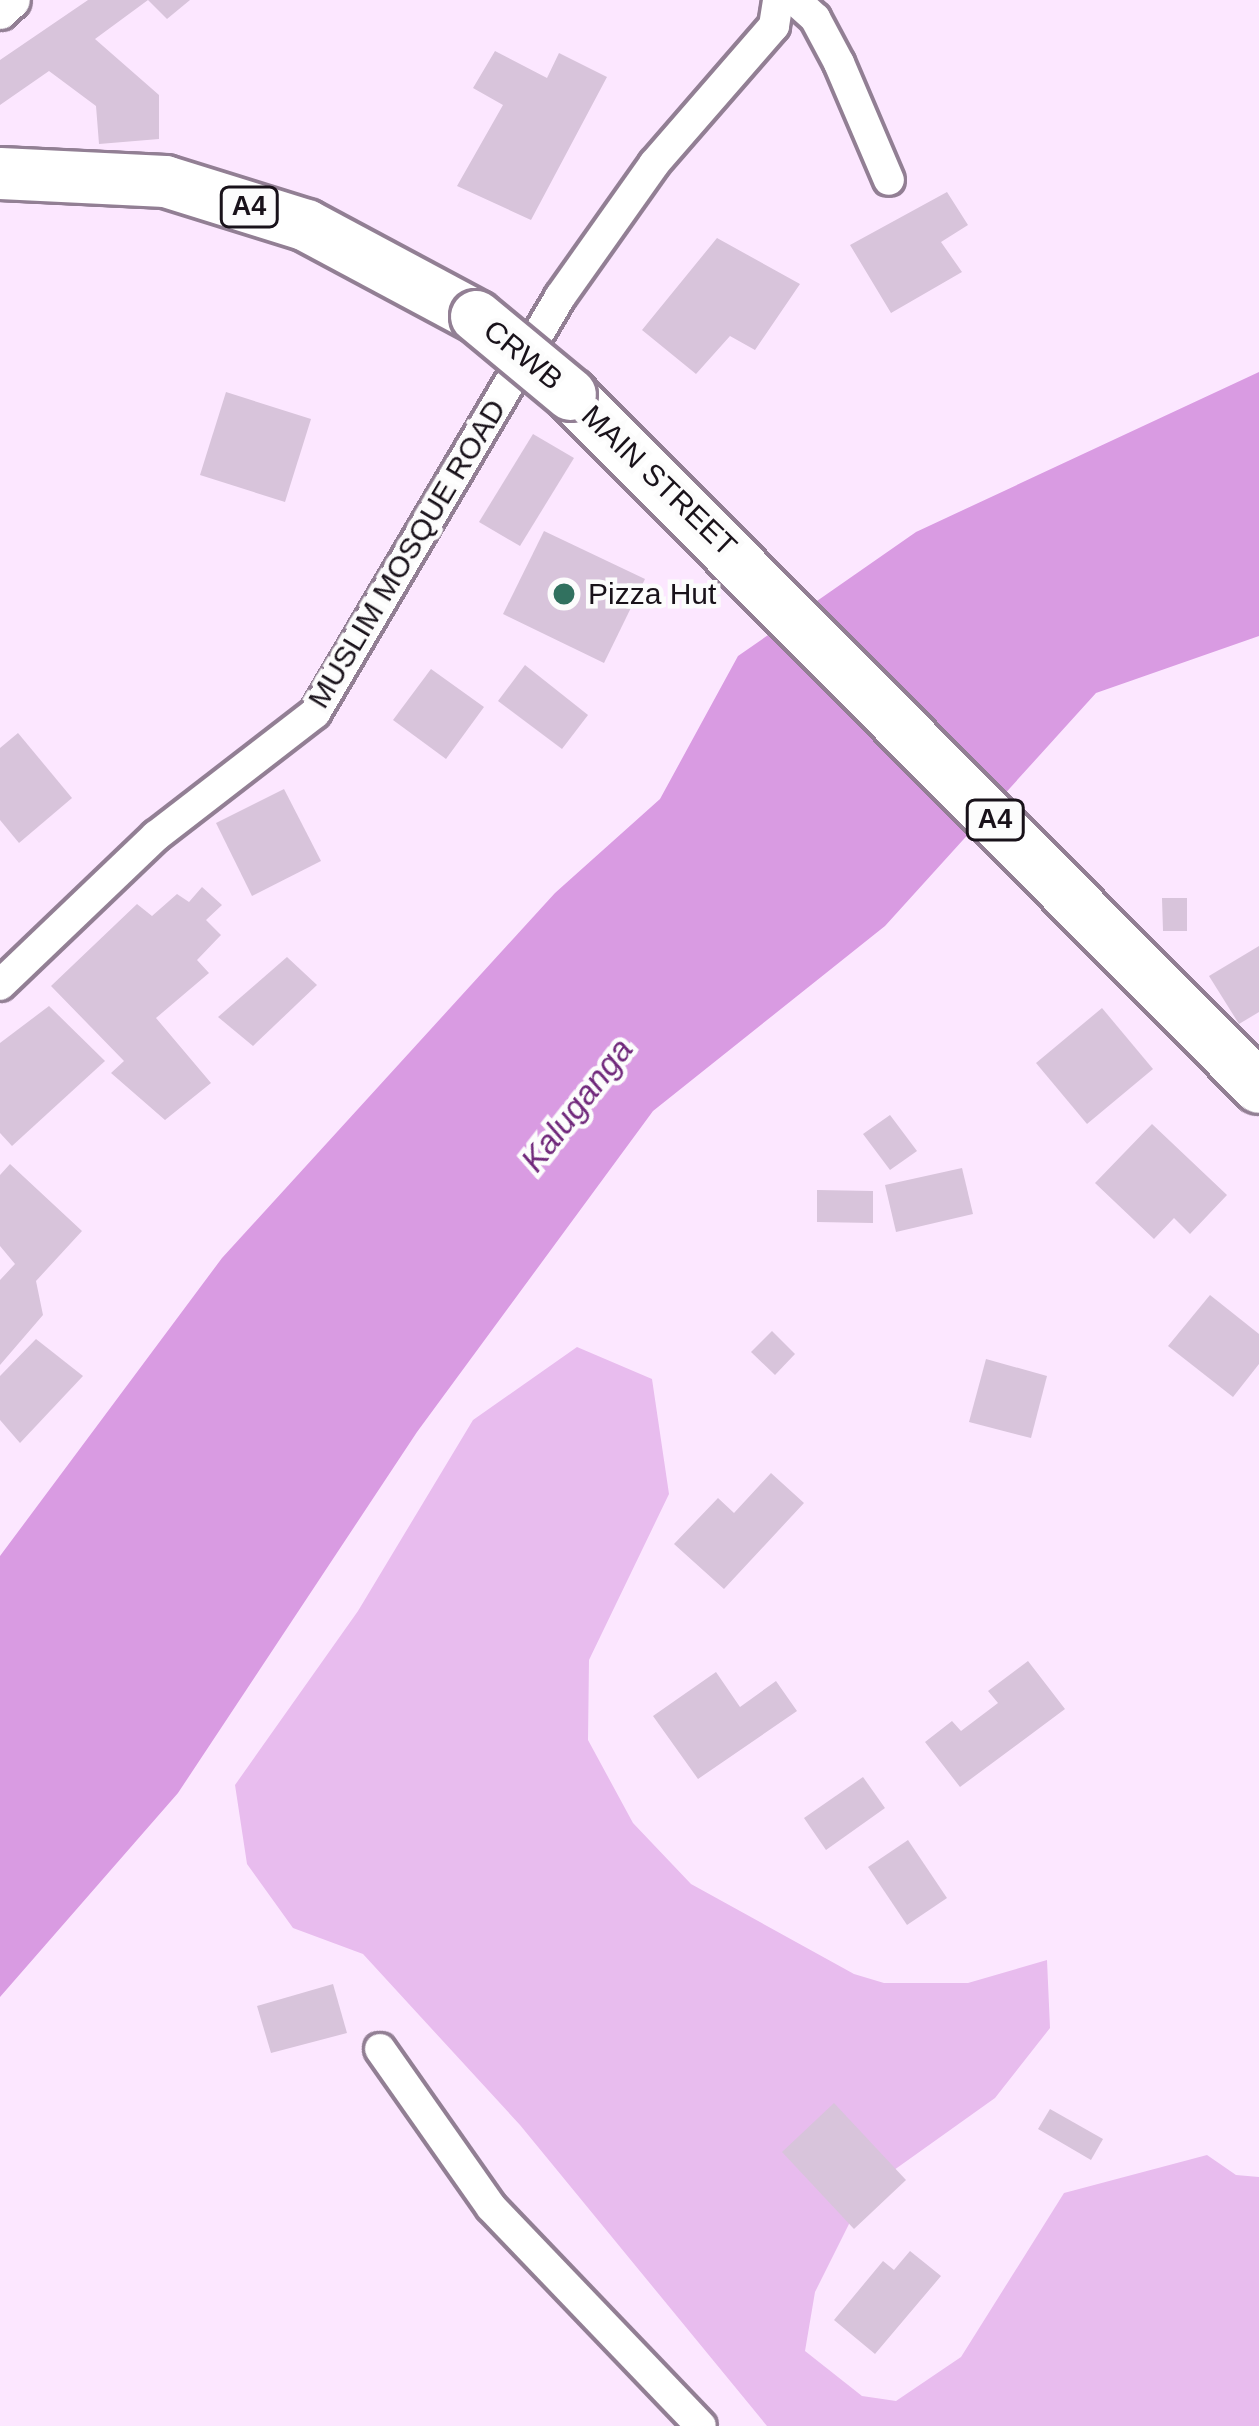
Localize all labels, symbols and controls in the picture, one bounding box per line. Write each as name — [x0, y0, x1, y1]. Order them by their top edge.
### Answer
road number: A4 — [219, 186, 279, 228]
street label: CRWB — [476, 312, 570, 398]
street label: MUSLIM MOSQUE ROAD — [301, 393, 513, 715]
street label: MAIN STREET — [574, 398, 744, 564]
place label: Pizza Hut — [588, 576, 716, 612]
marker: Pizza Hut — [551, 581, 577, 607]
road number: A4 — [965, 799, 1025, 841]
water label: Kaluganga — [513, 1031, 641, 1179]

